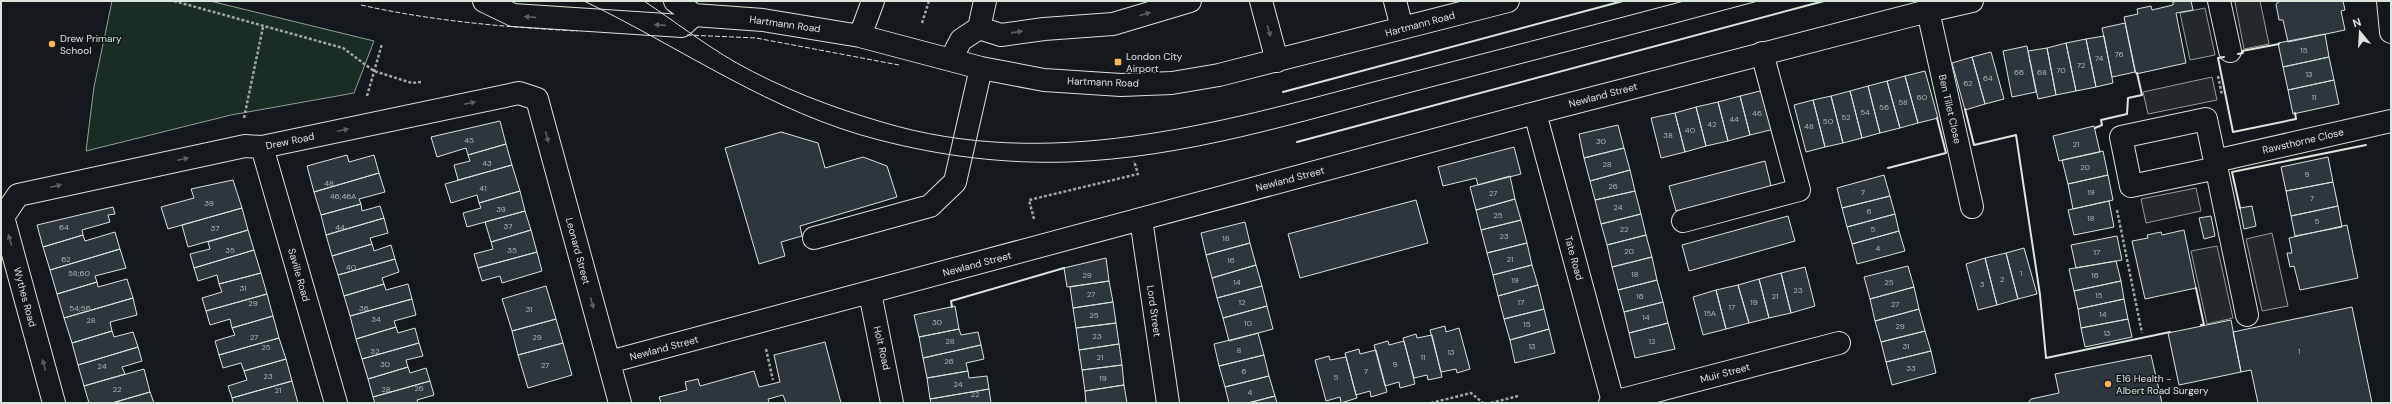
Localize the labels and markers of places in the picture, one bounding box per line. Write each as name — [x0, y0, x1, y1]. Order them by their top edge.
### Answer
place label: Drew Primary School — [60, 32, 122, 57]
marker: Drew Primary School — [47, 39, 57, 49]
place label: London City Airport — [1126, 50, 1183, 75]
marker: London City Airport — [1113, 57, 1123, 67]
place label: E16 Health - Albert Road Surgery — [2116, 372, 2209, 397]
marker: E16 Health - Albert Road Surgery — [2103, 379, 2113, 389]

